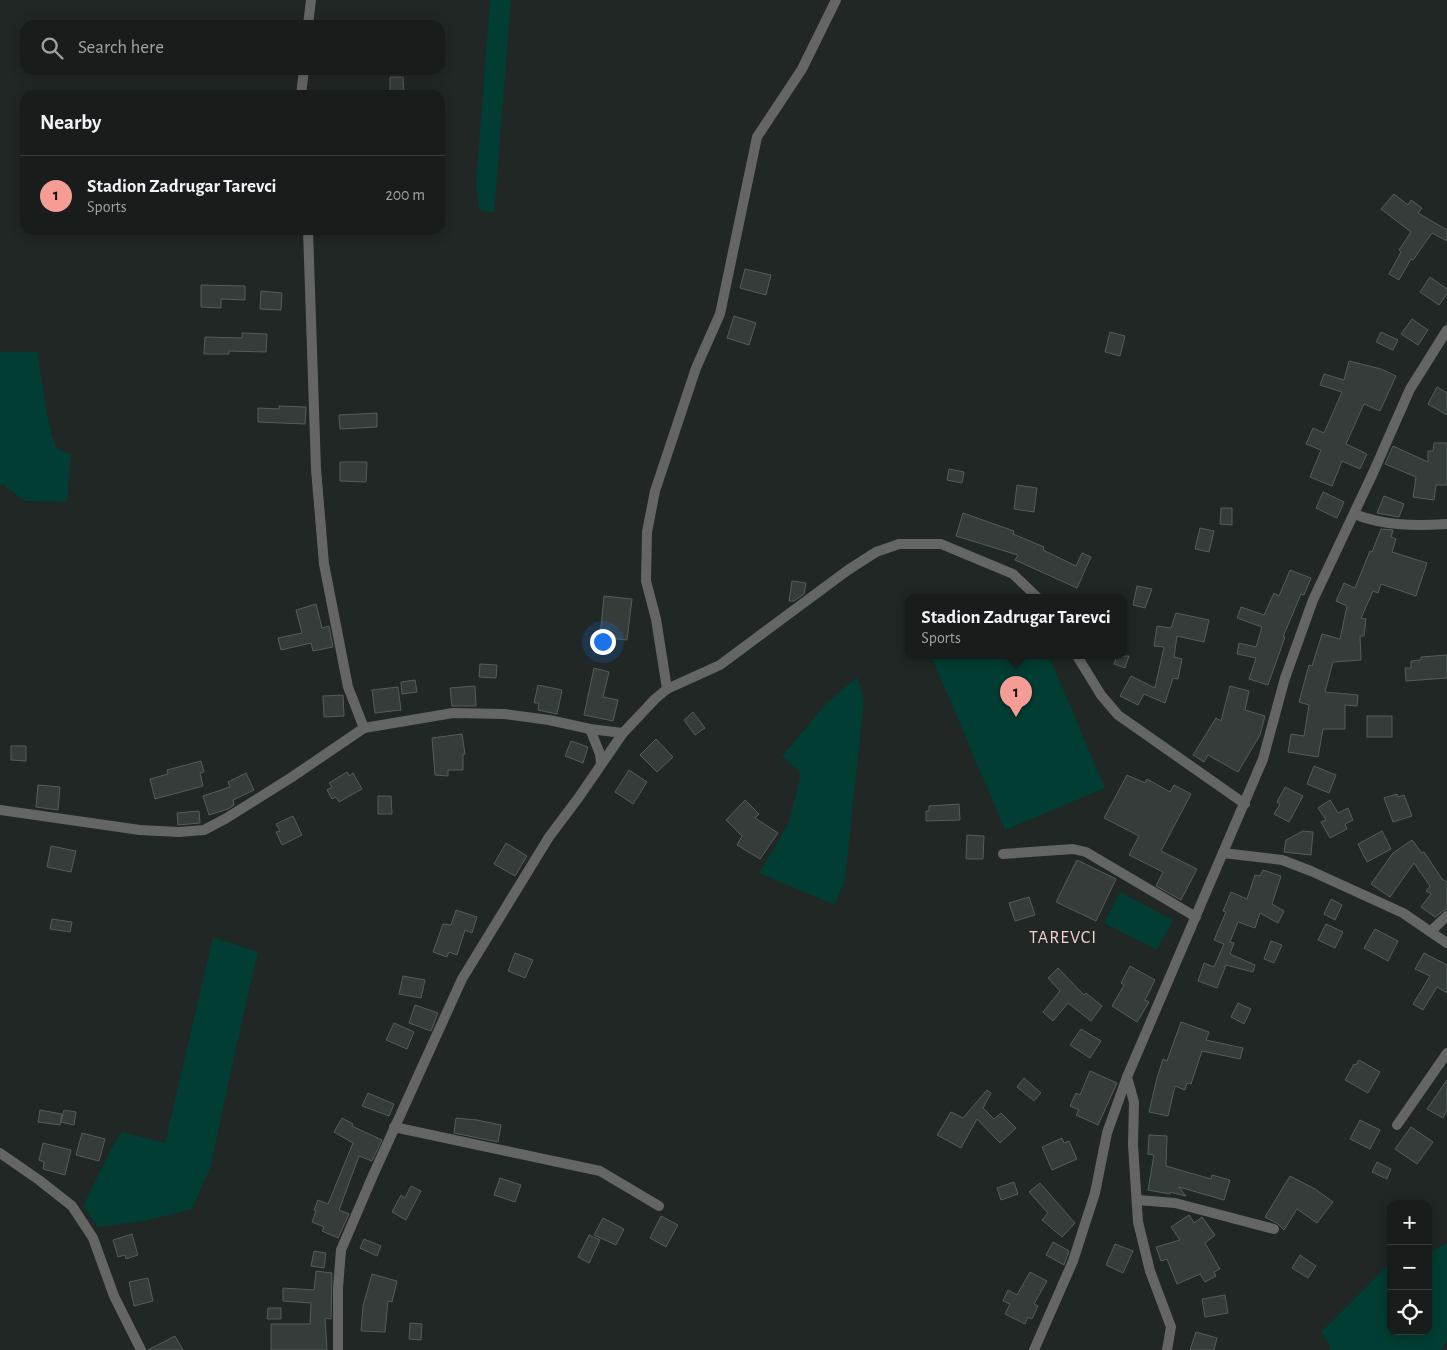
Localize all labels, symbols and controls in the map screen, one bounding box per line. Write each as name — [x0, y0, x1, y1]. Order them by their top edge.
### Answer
search box — [20, 20, 445, 75]
icon: search — [38, 34, 66, 62]
text: Search here — [78, 38, 164, 57]
text: Nearby — [40, 112, 101, 133]
text: Stadion Zadrugar Tarevci — [87, 177, 277, 196]
text: 1 — [53, 187, 59, 203]
text: 200 m — [385, 187, 425, 203]
text: Sports — [87, 199, 127, 215]
popup — [905, 594, 1127, 659]
text: Stadion Zadrugar Tarevci — [921, 608, 1111, 627]
your location — [590, 629, 616, 655]
text: Sports — [921, 630, 961, 646]
pin: 1 — [1000, 676, 1032, 717]
district label: TAREVCI — [1029, 929, 1097, 947]
map controls — [1387, 1200, 1432, 1335]
button: + — [1387, 1200, 1432, 1245]
button: − — [1387, 1245, 1432, 1290]
button: locate — [1387, 1290, 1432, 1335]

